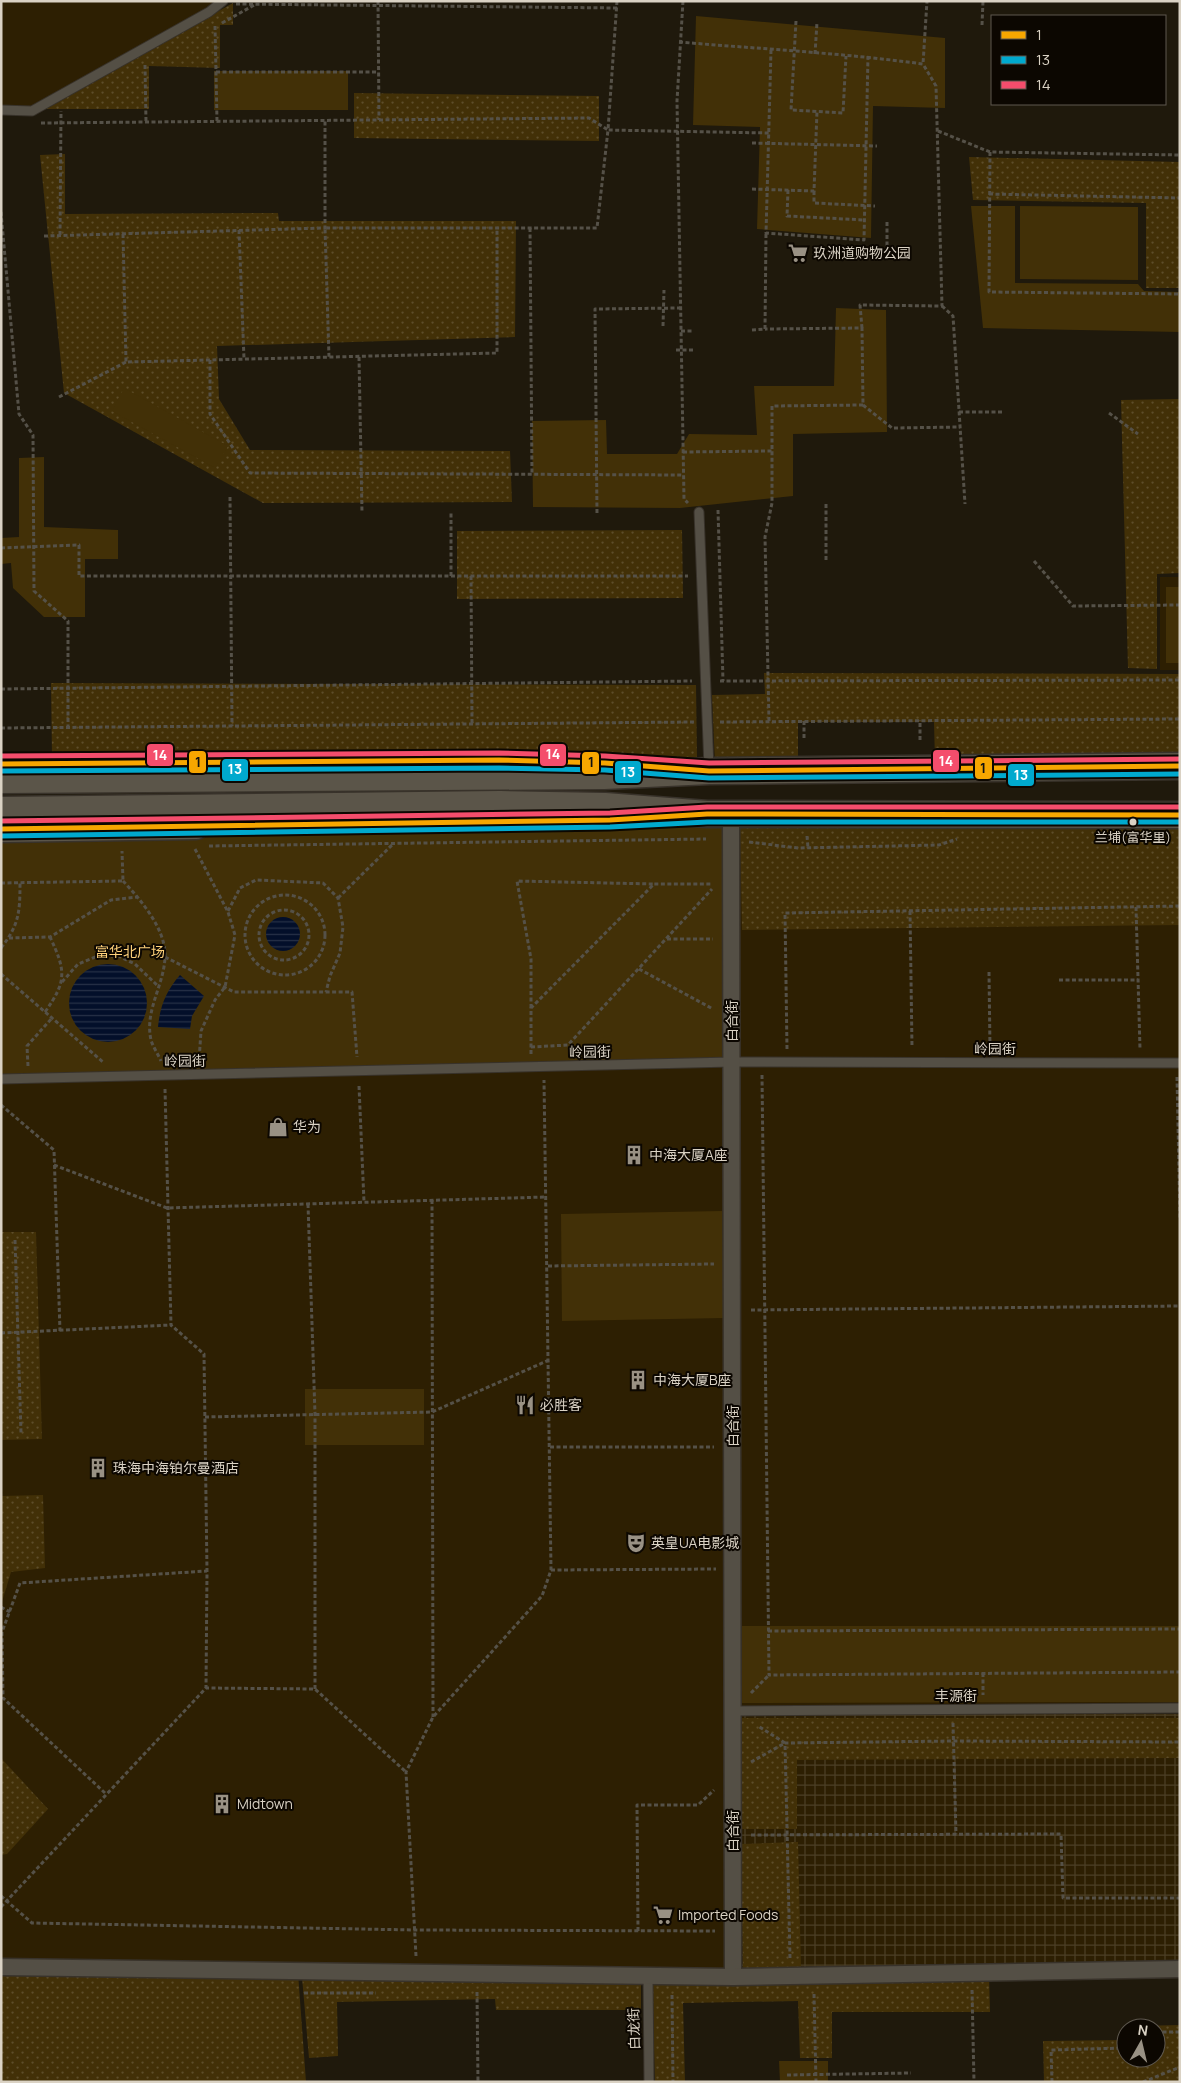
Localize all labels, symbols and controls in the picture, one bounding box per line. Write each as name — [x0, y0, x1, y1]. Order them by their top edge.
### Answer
legend — [991, 15, 1166, 105]
text: 1 — [1036, 24, 1042, 45]
text: 13 — [1036, 49, 1050, 70]
text: 14 — [1036, 74, 1051, 95]
supermarket icon: 玖洲道购物公园 — [787, 242, 809, 264]
place label: 玖洲道购物公园 — [813, 243, 911, 262]
line badge: 14 — [146, 743, 174, 767]
line badge: 14 — [539, 743, 567, 767]
text: 14 — [546, 744, 560, 763]
text: 14 — [153, 745, 167, 764]
line badge: 14 — [932, 749, 960, 773]
line badge: 1 — [188, 750, 207, 774]
line badge: 1 — [581, 751, 600, 775]
text: 14 — [939, 751, 953, 770]
text: 1 — [195, 752, 201, 771]
text: 1 — [588, 752, 594, 771]
line badge: 1 — [974, 756, 993, 780]
line badge: 13 — [221, 758, 249, 782]
text: 1 — [980, 758, 986, 777]
text: 13 — [228, 759, 242, 778]
line badge: 13 — [614, 760, 642, 784]
text: 13 — [621, 762, 635, 781]
line badge: 13 — [1007, 763, 1035, 787]
text: 13 — [1014, 765, 1028, 784]
marker: 兰埔(富华里) — [1128, 817, 1138, 827]
place label: 兰埔(富华里) — [1095, 828, 1171, 846]
park label: 富华北广场 — [95, 942, 165, 961]
street label: 白合街 — [722, 1000, 741, 1042]
street label: 岭园街 — [974, 1039, 1016, 1058]
street label: 岭园街 — [569, 1042, 611, 1061]
street label: 岭园街 — [164, 1051, 206, 1070]
shop icon: 华为 — [267, 1116, 289, 1138]
place label: 华为 — [293, 1117, 321, 1136]
building icon: 中海大厦A座 — [623, 1144, 645, 1166]
place label: 中海大厦A座 — [649, 1145, 728, 1164]
building icon: 中海大厦B座 — [627, 1369, 649, 1391]
place label: 中海大厦B座 — [653, 1370, 732, 1389]
restaurant icon: 必胜客 — [514, 1394, 536, 1416]
place label: 必胜客 — [540, 1395, 582, 1414]
street label: 白合街 — [723, 1405, 742, 1447]
building icon: 珠海中海铂尔曼酒店 — [87, 1457, 109, 1479]
place label: 珠海中海铂尔曼酒店 — [113, 1458, 239, 1477]
theatre icon: 英皇UA电影城 — [625, 1532, 647, 1554]
place label: 英皇UA电影城 — [651, 1533, 739, 1552]
street label: 丰源街 — [935, 1686, 977, 1705]
building icon: Midtown — [211, 1793, 233, 1815]
place label: Midtown — [237, 1794, 293, 1813]
street label: 白合街 — [723, 1810, 742, 1852]
supermarket icon: Imported Foods — [652, 1904, 674, 1926]
place label: Imported Foods — [678, 1905, 778, 1924]
street label: 白龙街 — [623, 2008, 644, 2050]
north arrow — [1116, 2018, 1166, 2068]
text: N — [1137, 2020, 1149, 2040]

